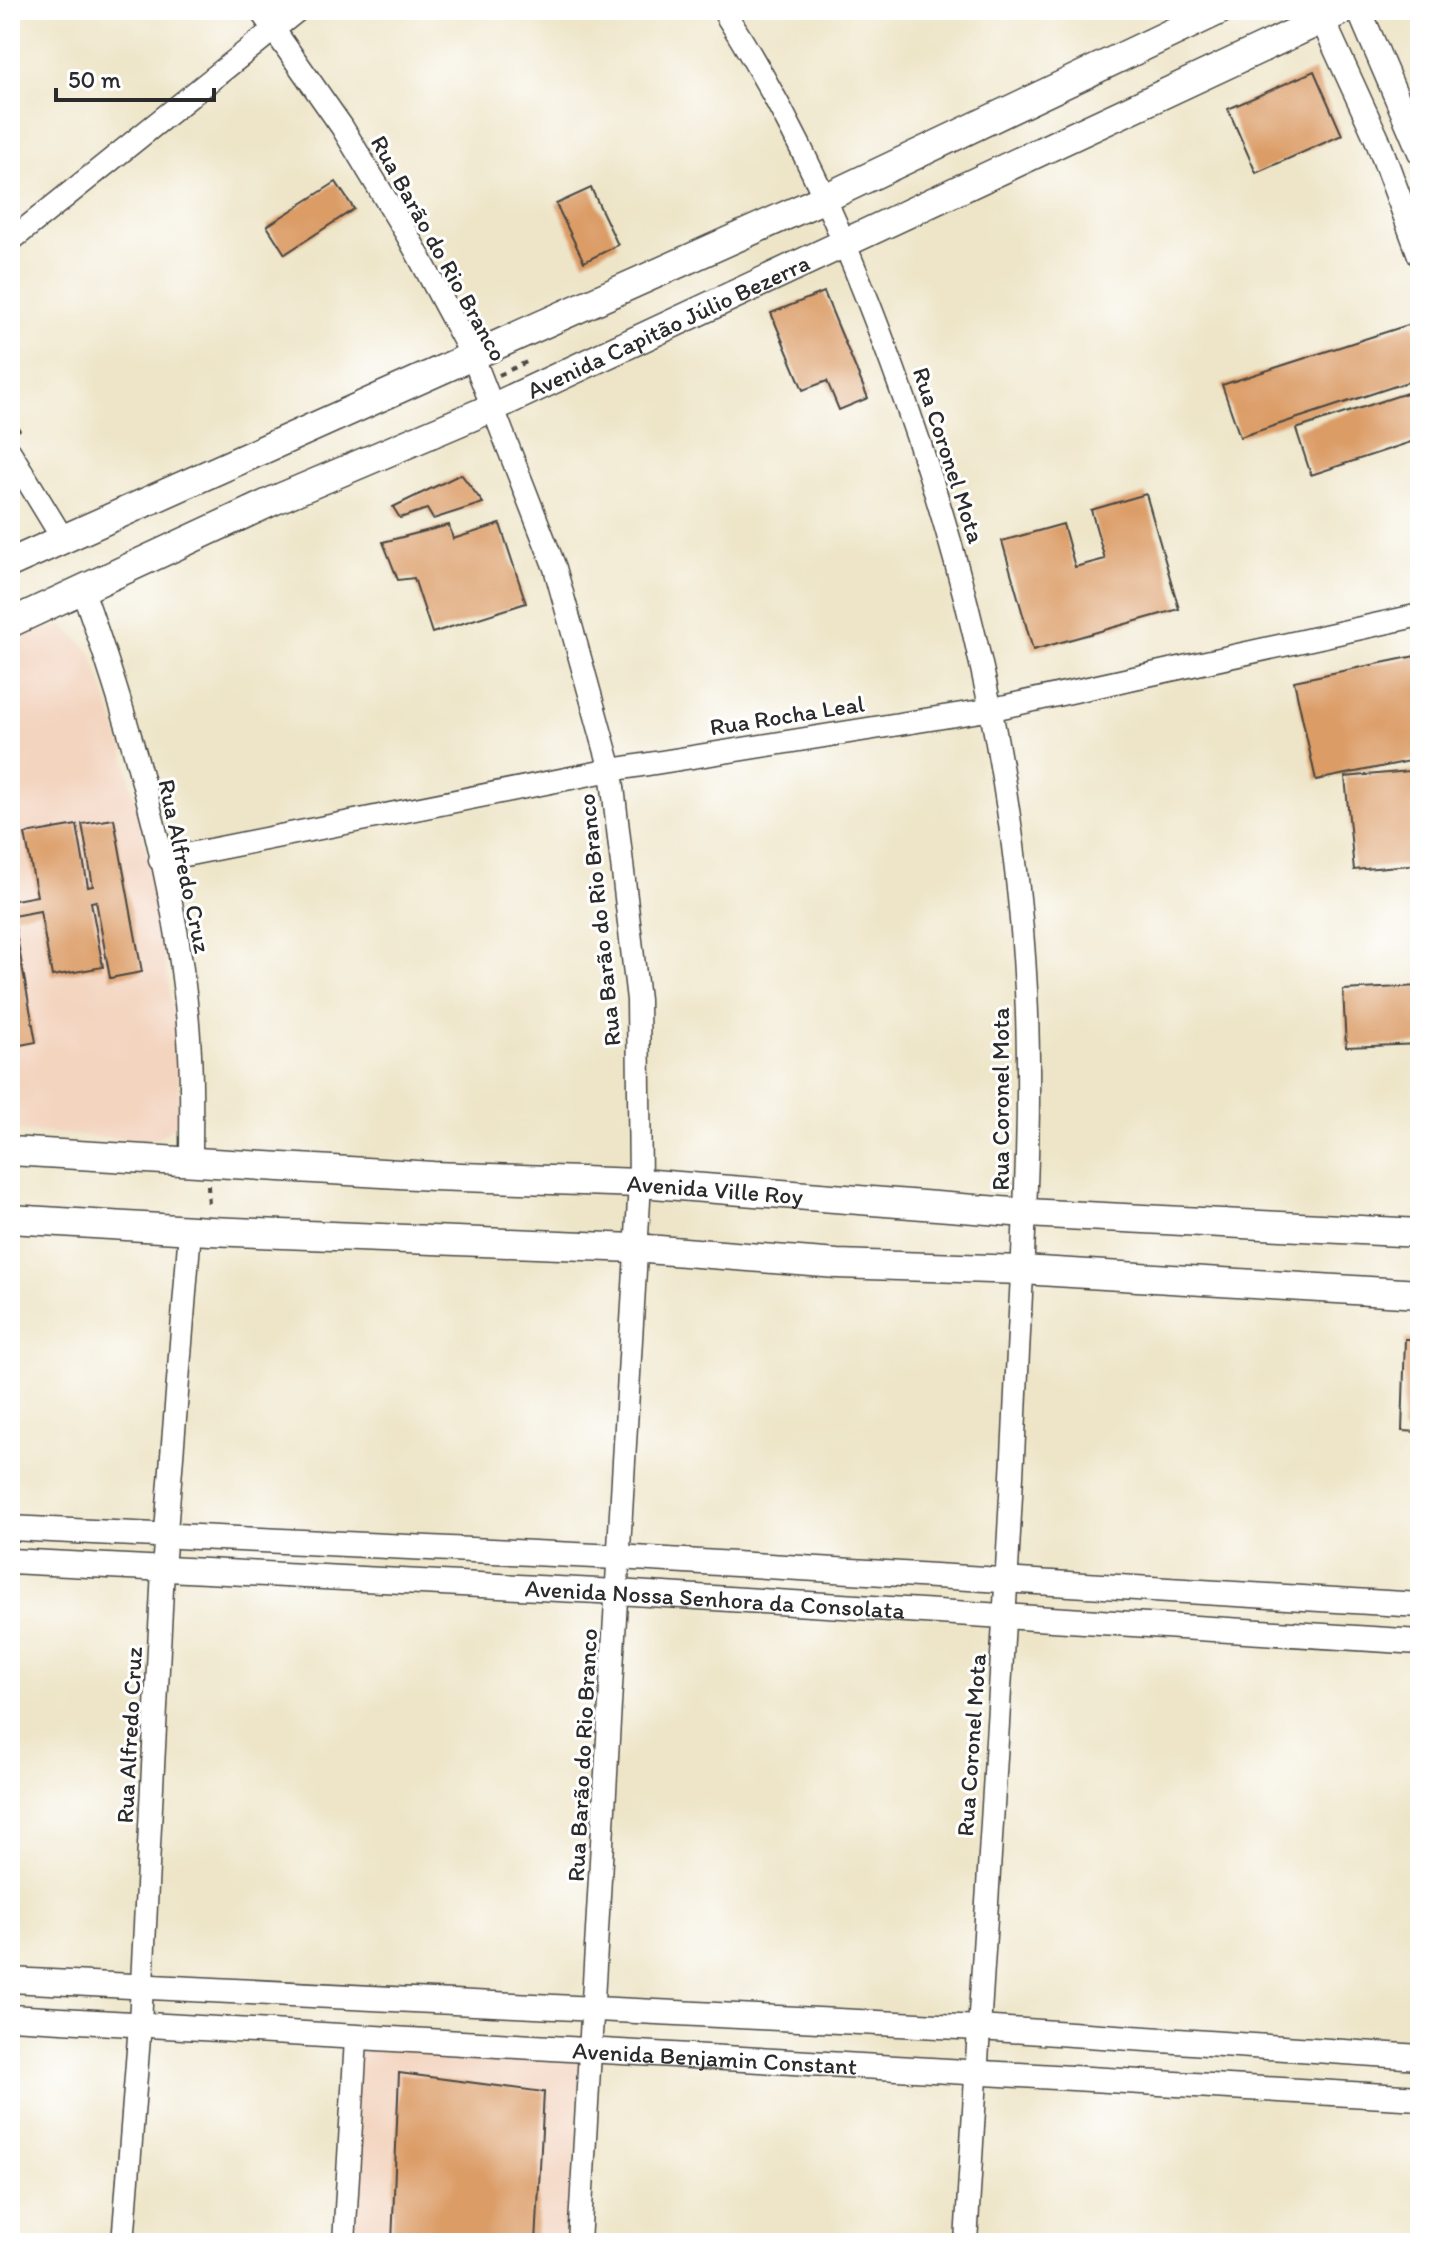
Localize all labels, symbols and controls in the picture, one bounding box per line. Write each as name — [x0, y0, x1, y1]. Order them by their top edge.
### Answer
scale bar — [56, 52, 214, 102]
text: 50 m — [68, 65, 121, 94]
street label: Rua Barão do Rio Branco — [365, 130, 513, 366]
street label: Avenida Capitão Júlio Bezerra — [522, 247, 814, 404]
street label: Rua Coronel Mota — [907, 363, 991, 547]
street label: Rua Rocha Leal — [708, 688, 867, 742]
street label: Rua Alfredo Cruz — [152, 776, 218, 956]
street label: Rua Barão do Rio Branco — [571, 792, 627, 1048]
street label: Rua Coronel Mota — [986, 1007, 1015, 1191]
street label: Avenida Ville Roy — [626, 1168, 805, 1210]
street label: Avenida Nossa Senhora da Consolata — [524, 1573, 906, 1624]
street label: Rua Barão do Rio Branco — [561, 1628, 603, 1882]
street label: Rua Alfredo Cruz — [110, 1646, 148, 1824]
street label: Rua Coronel Mota — [950, 1652, 992, 1837]
street label: Avenida Benjamin Constant — [572, 2035, 858, 2080]

